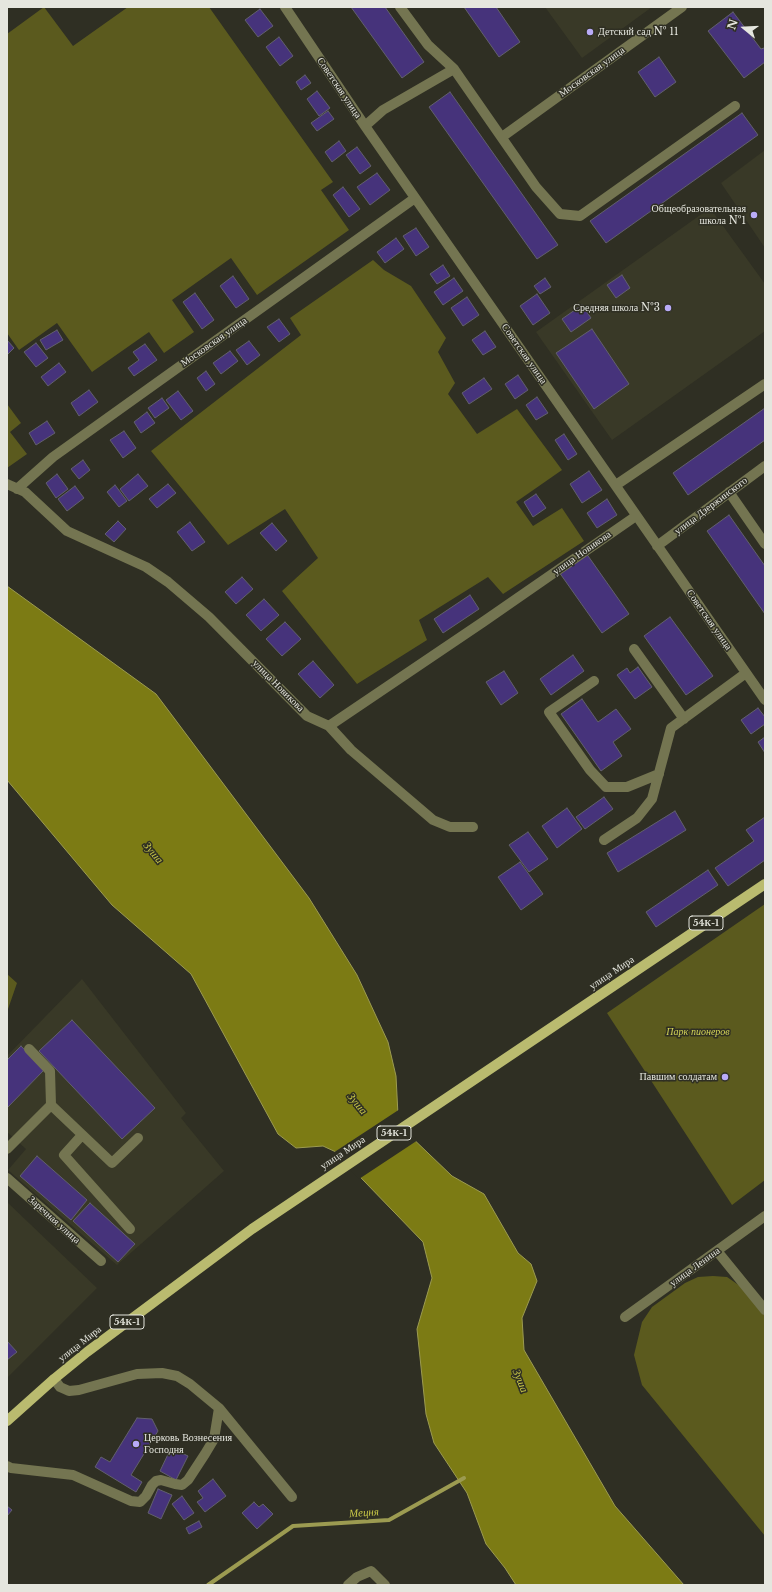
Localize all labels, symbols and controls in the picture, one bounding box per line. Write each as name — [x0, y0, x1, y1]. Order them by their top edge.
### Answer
north arrow — [724, 8, 764, 48]
text: N — [724, 17, 741, 31]
place label: Детский сад № 11 — [598, 26, 678, 38]
marker: Детский сад № 11 — [585, 27, 595, 37]
street label: Московская улица — [557, 44, 627, 100]
street label: Советская улица — [314, 55, 364, 121]
place label: Общеобразовательная школа №1 — [652, 203, 746, 226]
marker: Общеобразовательная школа №1 — [749, 210, 759, 220]
place label: Средняя школа №3 — [573, 302, 660, 314]
marker: Средняя школа №3 — [663, 303, 673, 313]
street label: Московская улица — [179, 315, 249, 369]
street label: Советская улица — [499, 321, 549, 387]
street label: улица Дзержинского — [672, 475, 750, 537]
street label: улица Новикова — [551, 529, 613, 577]
street label: Советская улица — [684, 587, 734, 653]
street label: улица Новикова — [250, 658, 306, 714]
water label: Зуша — [140, 839, 166, 867]
road number: 54К-1 — [689, 916, 723, 930]
street label: улица Мира — [587, 954, 637, 992]
park label: Парк пионеров — [666, 1026, 730, 1038]
place label: Павшим солдатам — [640, 1071, 717, 1083]
marker: Павшим солдатам — [720, 1072, 730, 1082]
water label: Зуша — [344, 1090, 370, 1118]
road number: 54К-1 — [377, 1126, 411, 1140]
street label: улица Мира — [318, 1134, 368, 1172]
street label: Заречная улица — [26, 1194, 82, 1246]
street label: улица Ленина — [668, 1245, 722, 1289]
road number: 54К-1 — [110, 1315, 144, 1329]
street label: улица Мира — [56, 1323, 104, 1365]
water label: Зуша — [509, 1367, 531, 1395]
place label: Церковь Вознесения Господня — [144, 1432, 232, 1456]
marker: Церковь Вознесения Господня — [131, 1439, 141, 1449]
water label: Мецня — [349, 1505, 379, 1521]

